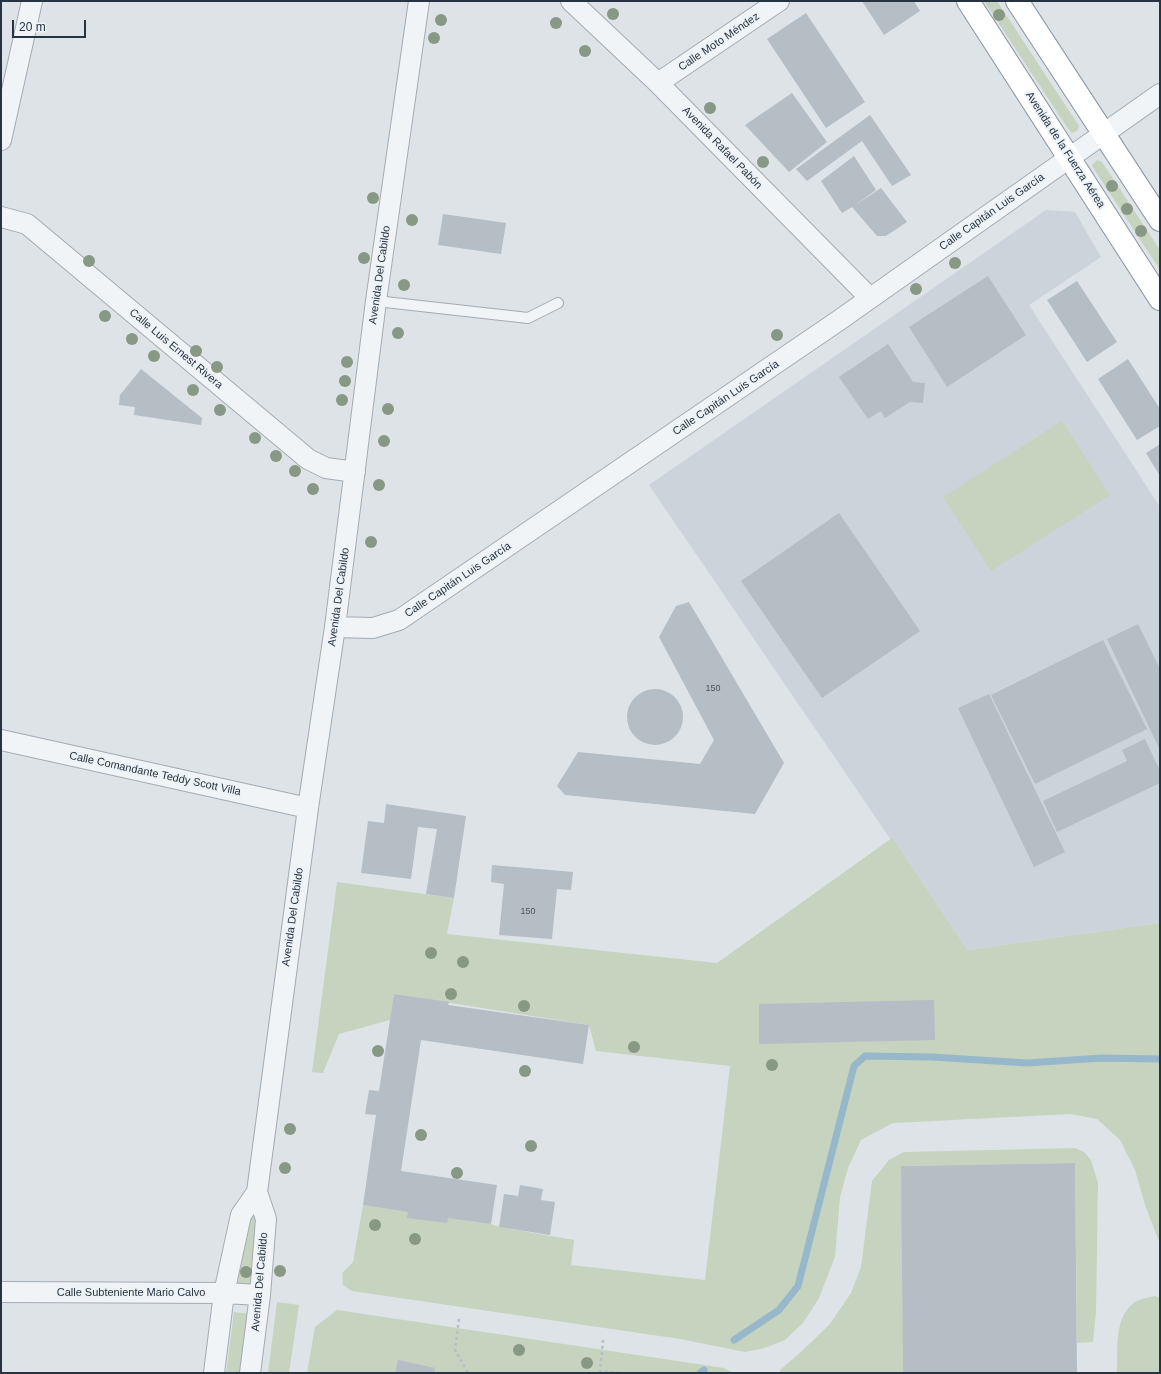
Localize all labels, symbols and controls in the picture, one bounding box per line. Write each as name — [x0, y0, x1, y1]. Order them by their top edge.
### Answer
street label: Calle Moto Méndez — [676, 10, 762, 74]
scale bar — [14, 12, 88, 38]
text: 20 m — [19, 20, 46, 34]
street label: Avenida de la Fuerza Aérea — [1022, 89, 1108, 211]
street label: Avenida Rafael Pabón — [679, 104, 765, 192]
street label: Calle Capitán Luis García — [937, 171, 1047, 253]
street label: Avenida Del Cabildo — [367, 225, 393, 325]
street label: Calle Luis Ernest Rivera — [127, 306, 225, 392]
street label: Calle Capitán Luis García — [670, 357, 782, 439]
street label: Calle Capitán Luis García — [402, 539, 514, 621]
street label: Avenida Del Cabildo — [326, 547, 352, 647]
house number: 150 — [705, 684, 721, 694]
street label: Calle Comandante Teddy Scott Villa — [68, 749, 242, 799]
street label: Avenida Del Cabildo — [280, 867, 306, 967]
house number: 150 — [520, 907, 536, 917]
street label: Avenida Del Cabildo — [249, 1232, 271, 1332]
street label: Calle Subteniente Mario Calvo — [57, 1286, 205, 1300]

